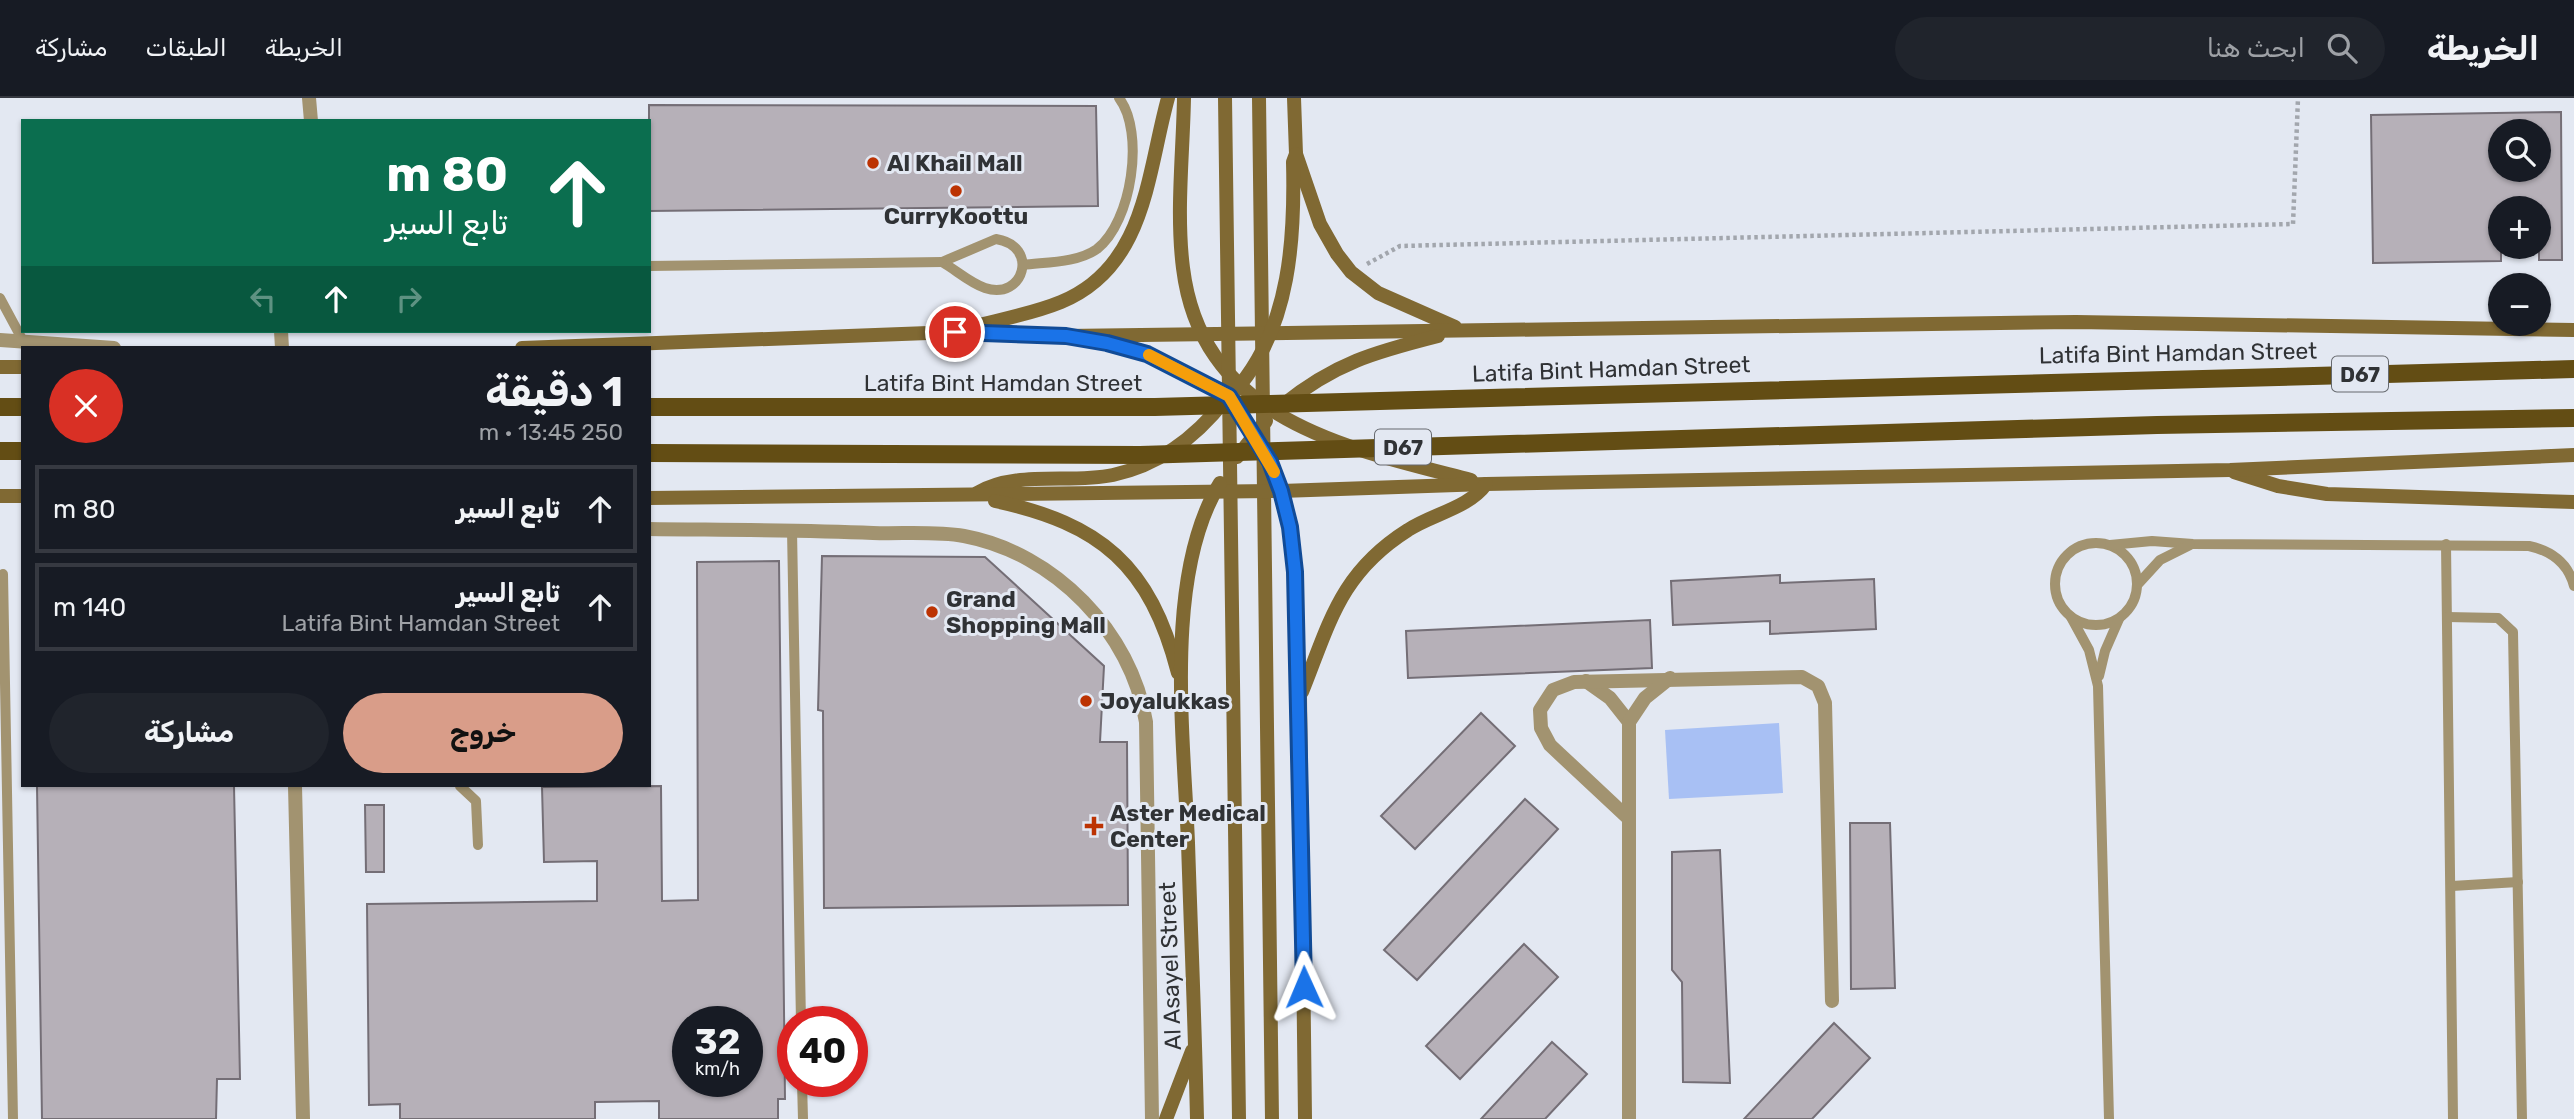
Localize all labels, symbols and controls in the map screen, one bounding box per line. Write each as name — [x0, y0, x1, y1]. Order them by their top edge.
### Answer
search box — [1895, 17, 2385, 80]
icon: search — [2323, 29, 2361, 67]
text: الخريطة — [2427, 29, 2539, 68]
text: ابحث هنا — [2207, 33, 2305, 64]
text: مشاركة — [35, 34, 107, 62]
text: الطبقات — [145, 34, 227, 62]
text: الخريطة — [265, 34, 343, 62]
map controls — [2488, 119, 2551, 336]
button: search — [2488, 119, 2551, 182]
text: 80 m — [386, 145, 508, 203]
icon: ahead — [532, 147, 623, 238]
place label: Al Khail Mall — [887, 149, 1023, 177]
marker: Al Khail Mall — [865, 155, 881, 171]
marker: CurryKoottu — [948, 183, 964, 199]
button: + — [2488, 196, 2551, 259]
place label: CurryKoottu — [884, 202, 1028, 230]
text: تابع السير — [385, 204, 508, 242]
button: − — [2488, 273, 2551, 336]
icon: left — [244, 280, 282, 318]
icon: ahead — [317, 280, 355, 318]
icon: right — [390, 280, 428, 318]
pin — [925, 302, 985, 362]
icon: arrive — [936, 313, 974, 351]
street label: Latifa Bint Hamdan Street — [2039, 337, 2317, 369]
street label: Latifa Bint Hamdan Street — [1471, 350, 1751, 388]
road number: D67 — [2332, 356, 2388, 392]
text: 1 دقيقة — [485, 367, 623, 417]
button: close — [49, 369, 123, 443]
street label: Latifa Bint Hamdan Street — [864, 369, 1142, 397]
text: 250 m · 13:45 — [479, 418, 623, 446]
road number: D67 — [1375, 430, 1431, 464]
icon: ahead — [581, 490, 619, 528]
text: 80 m — [53, 494, 116, 525]
text: تابع السير — [456, 494, 560, 525]
text: تابع السير — [456, 578, 560, 609]
place label: Grand Shopping Mall — [946, 585, 1106, 639]
icon: ahead — [581, 588, 619, 626]
text: 140 m — [53, 592, 126, 623]
marker: Grand Shopping Mall — [924, 604, 940, 620]
text: Latifa Bint Hamdan Street — [282, 609, 560, 637]
place label: Joyalukkas — [1100, 687, 1230, 715]
button: مشاركة — [49, 693, 329, 773]
button: خروج — [343, 693, 623, 773]
marker: Joyalukkas — [1078, 693, 1094, 709]
place label: Aster Medical Center — [1110, 799, 1266, 853]
marker: Aster Medical Center — [1084, 816, 1104, 836]
street label: Al Asayel Street — [1153, 881, 1187, 1051]
position arrow — [1267, 950, 1341, 1024]
speed limit sign: 40 — [777, 1006, 868, 1097]
text: 32 — [695, 1021, 740, 1063]
text: km/h — [695, 1058, 740, 1080]

